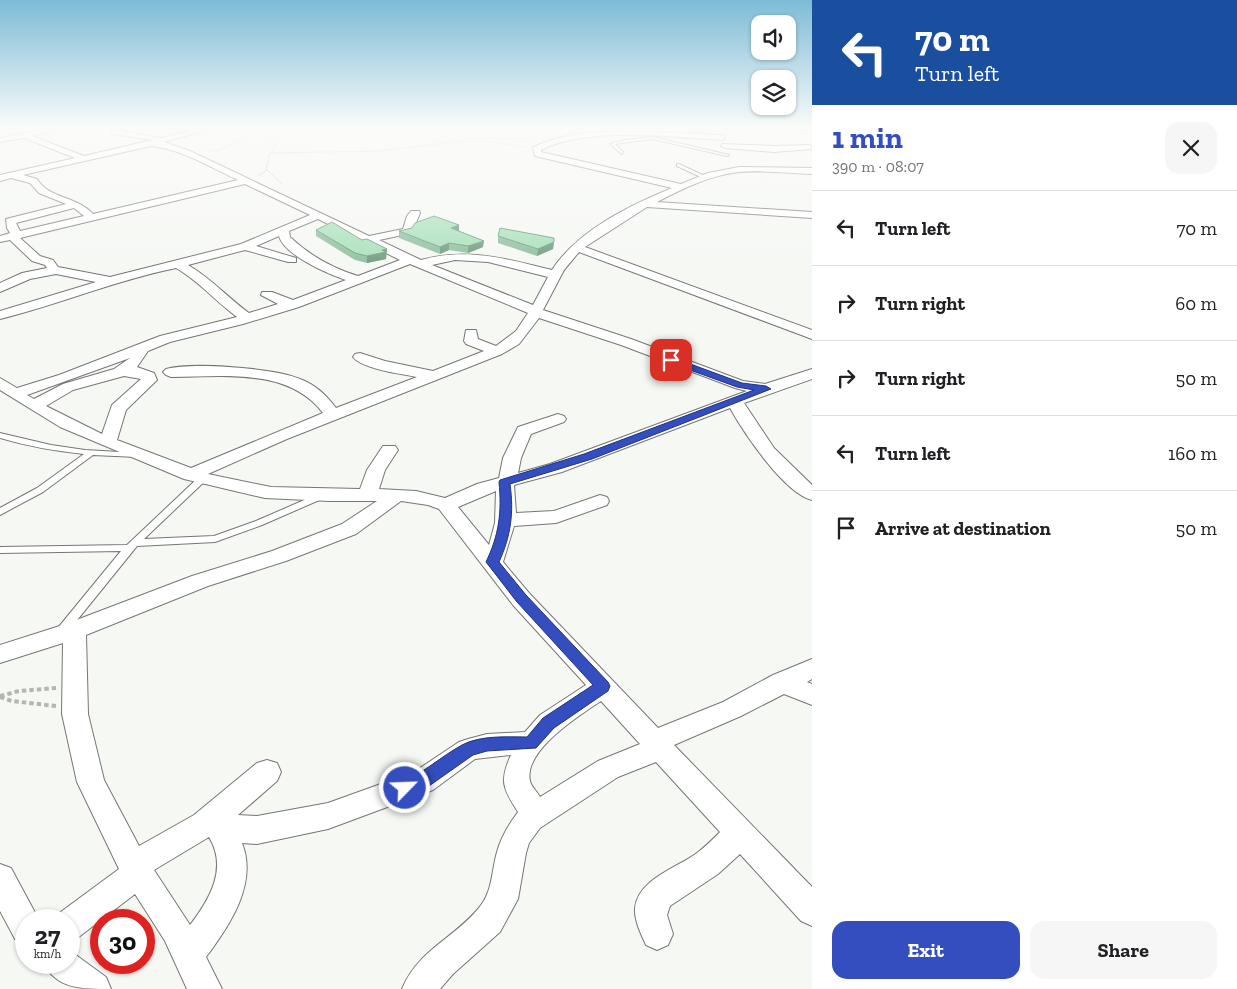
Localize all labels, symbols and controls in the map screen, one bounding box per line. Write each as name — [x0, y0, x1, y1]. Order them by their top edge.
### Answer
map controls — [751, 15, 796, 115]
button: sound — [751, 15, 796, 60]
text: 70 m — [915, 18, 990, 60]
icon: left — [832, 20, 897, 85]
text: Turn left — [915, 60, 999, 87]
button: layers — [751, 70, 796, 115]
text: 1 min — [832, 120, 903, 156]
button: close — [1165, 122, 1217, 174]
text: 390 m · 08:07 — [832, 157, 924, 176]
icon: left — [832, 214, 860, 242]
text: Turn left — [875, 217, 950, 240]
text: 70 m — [1176, 217, 1217, 240]
icon: right — [832, 289, 860, 317]
text: Turn right — [875, 292, 965, 315]
text: 60 m — [1175, 292, 1217, 315]
pin — [650, 339, 692, 381]
icon: arrive — [657, 346, 685, 374]
icon: right — [832, 364, 860, 392]
text: Turn right — [875, 367, 965, 390]
text: 50 m — [1176, 367, 1217, 390]
icon: left — [832, 439, 860, 467]
text: Turn left — [875, 442, 950, 465]
text: 160 m — [1168, 442, 1217, 465]
icon: arrive — [832, 514, 860, 542]
text: Arrive at destination — [875, 517, 1051, 540]
text: 50 m — [1176, 517, 1217, 540]
position arrow — [378, 761, 430, 813]
speed limit sign: 30 — [90, 909, 155, 974]
text: 27 — [35, 920, 60, 950]
button: Exit — [832, 921, 1020, 979]
button: Share — [1030, 921, 1217, 979]
text: km/h — [34, 947, 61, 961]

